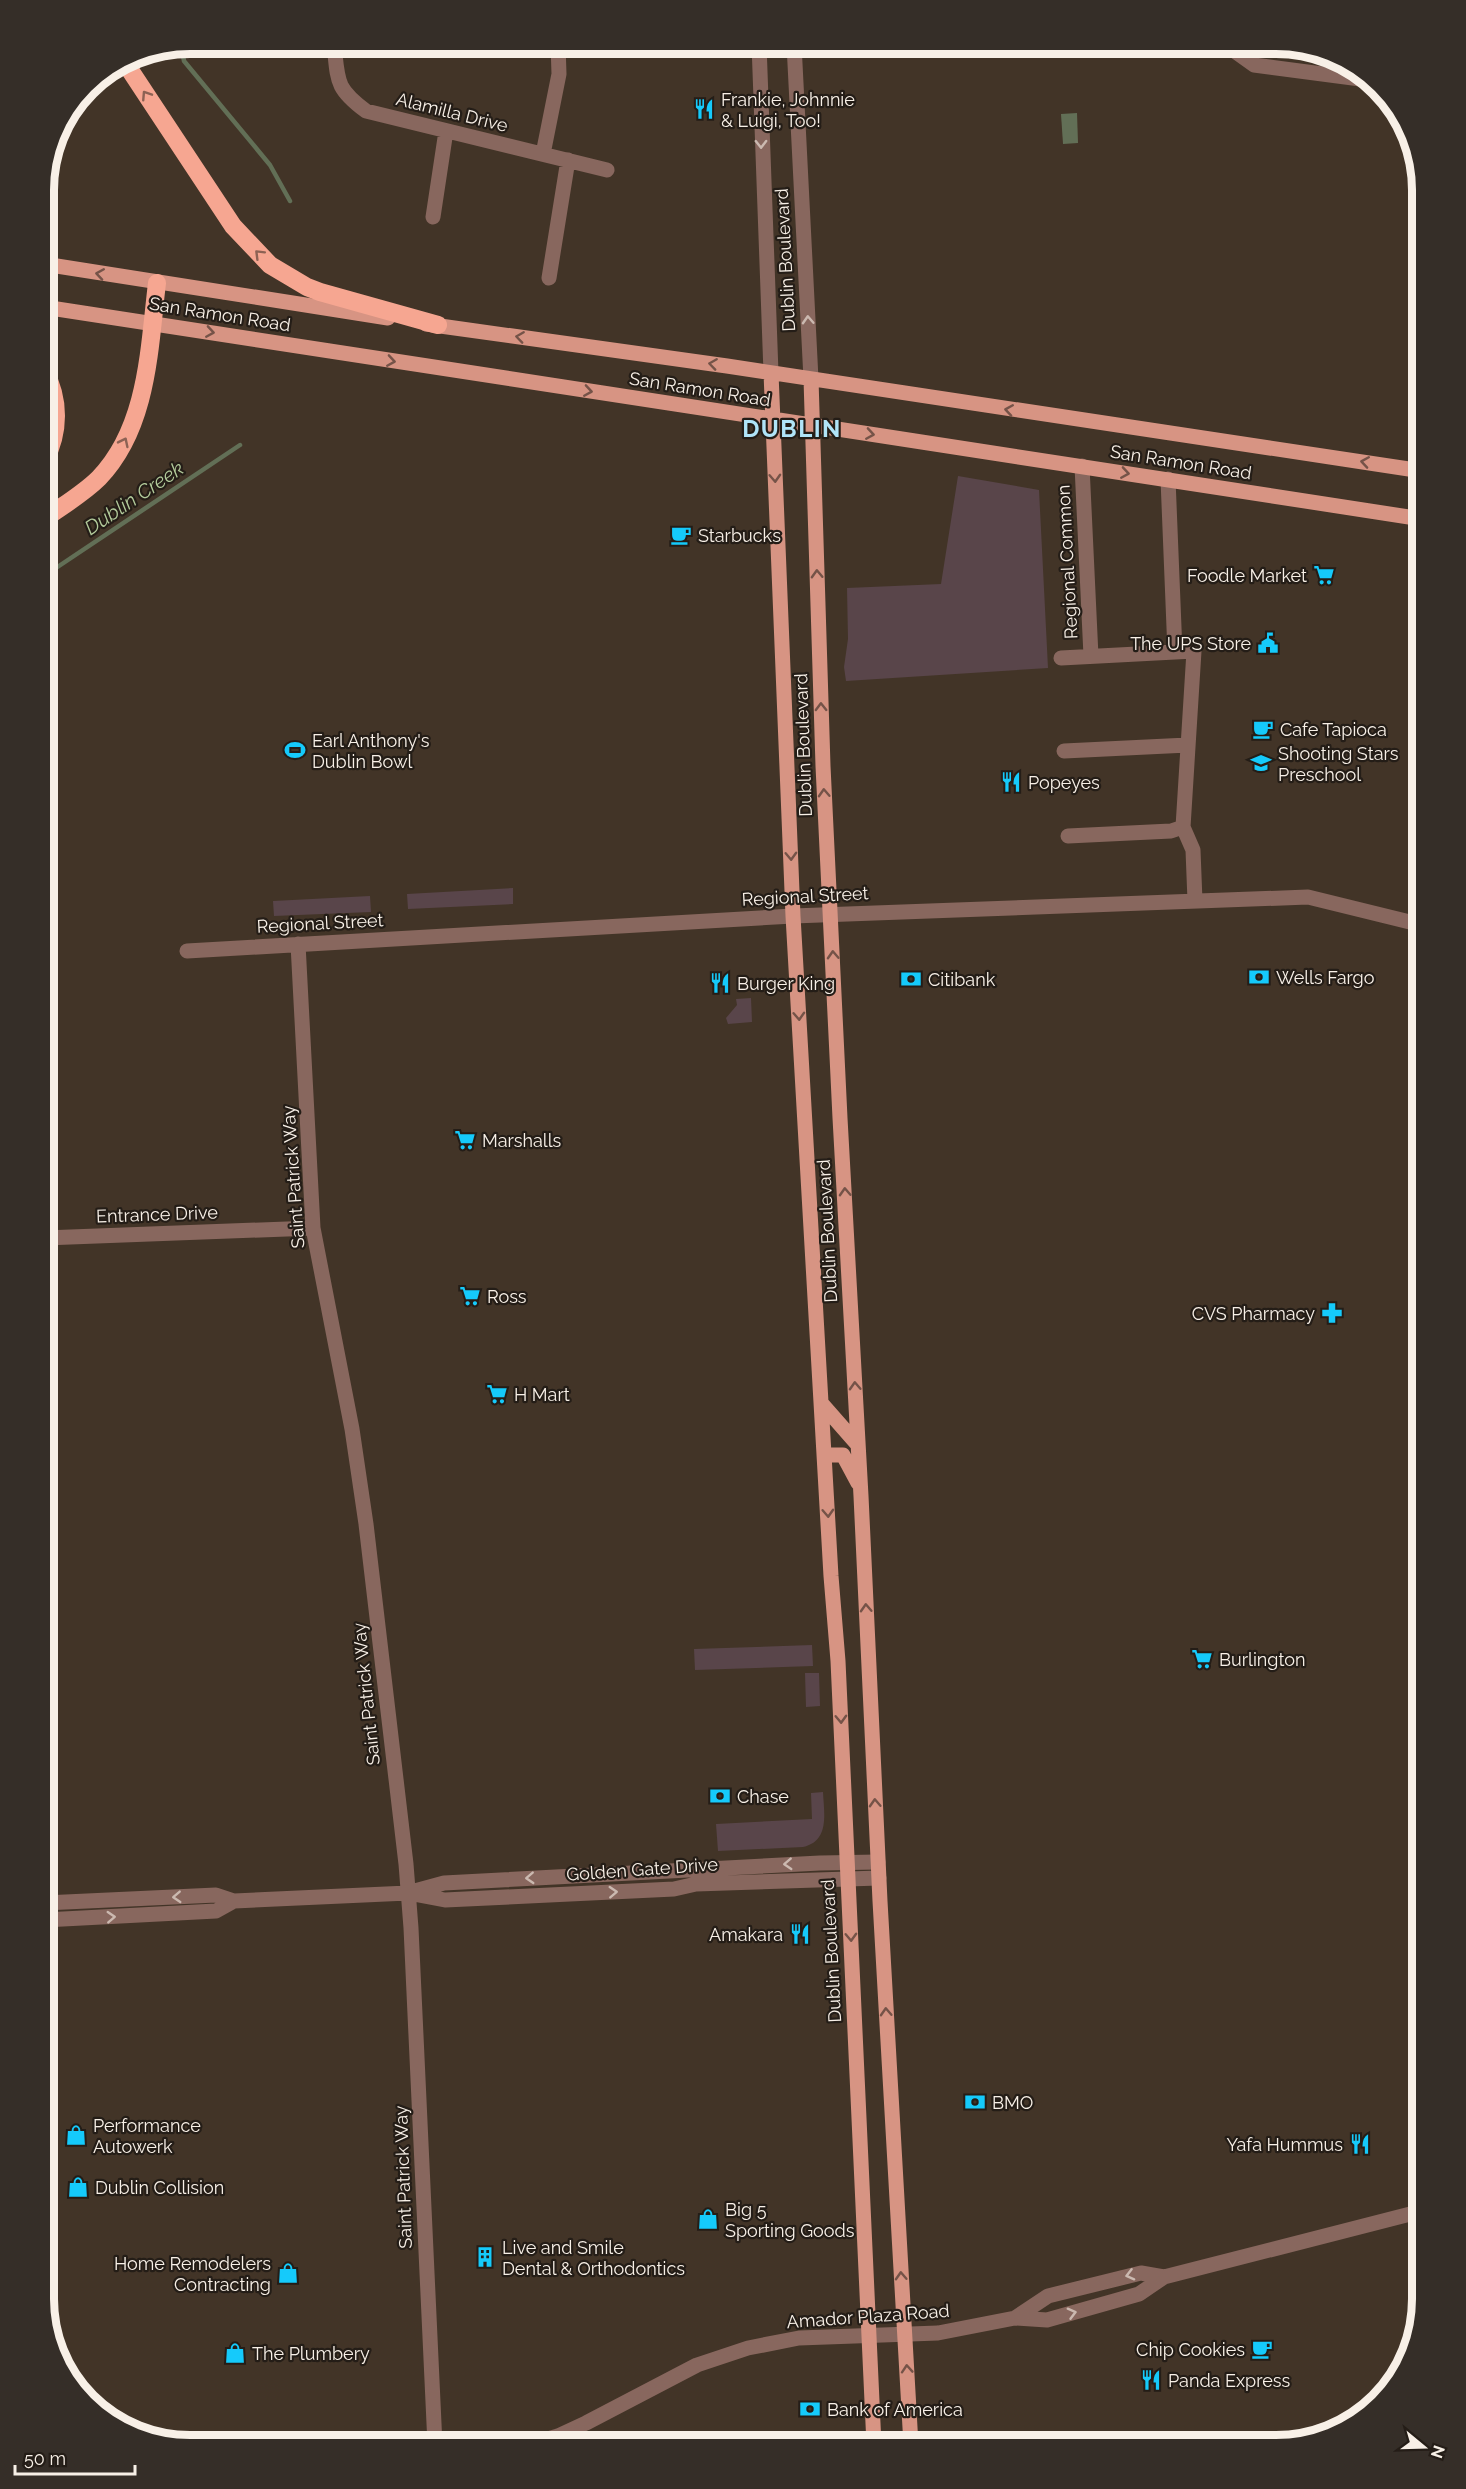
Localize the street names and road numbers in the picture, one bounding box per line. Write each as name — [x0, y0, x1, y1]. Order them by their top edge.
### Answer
street label: Alamilla Drive — [394, 88, 510, 136]
street label: Dublin Boulevard — [771, 188, 799, 332]
street label: San Ramon Road — [148, 292, 292, 336]
street label: San Ramon Road — [628, 367, 772, 411]
street label: San Ramon Road — [1109, 440, 1253, 484]
street label: Regional Common — [1052, 484, 1082, 640]
street label: Dublin Boulevard — [790, 673, 816, 817]
street label: Regional Street — [741, 882, 869, 910]
street label: Regional Street — [256, 909, 384, 937]
street label: Saint Patrick Way — [278, 1105, 308, 1249]
street label: Dublin Boulevard — [813, 1159, 841, 1303]
street label: Entrance Drive — [96, 1201, 219, 1227]
street label: Saint Patrick Way — [348, 1621, 384, 1766]
street label: Golden Gate Drive — [565, 1853, 719, 1885]
street label: Dublin Boulevard — [817, 1879, 845, 2023]
street label: Saint Patrick Way — [390, 2105, 416, 2249]
street label: Amador Plaza Road — [786, 2300, 950, 2332]

